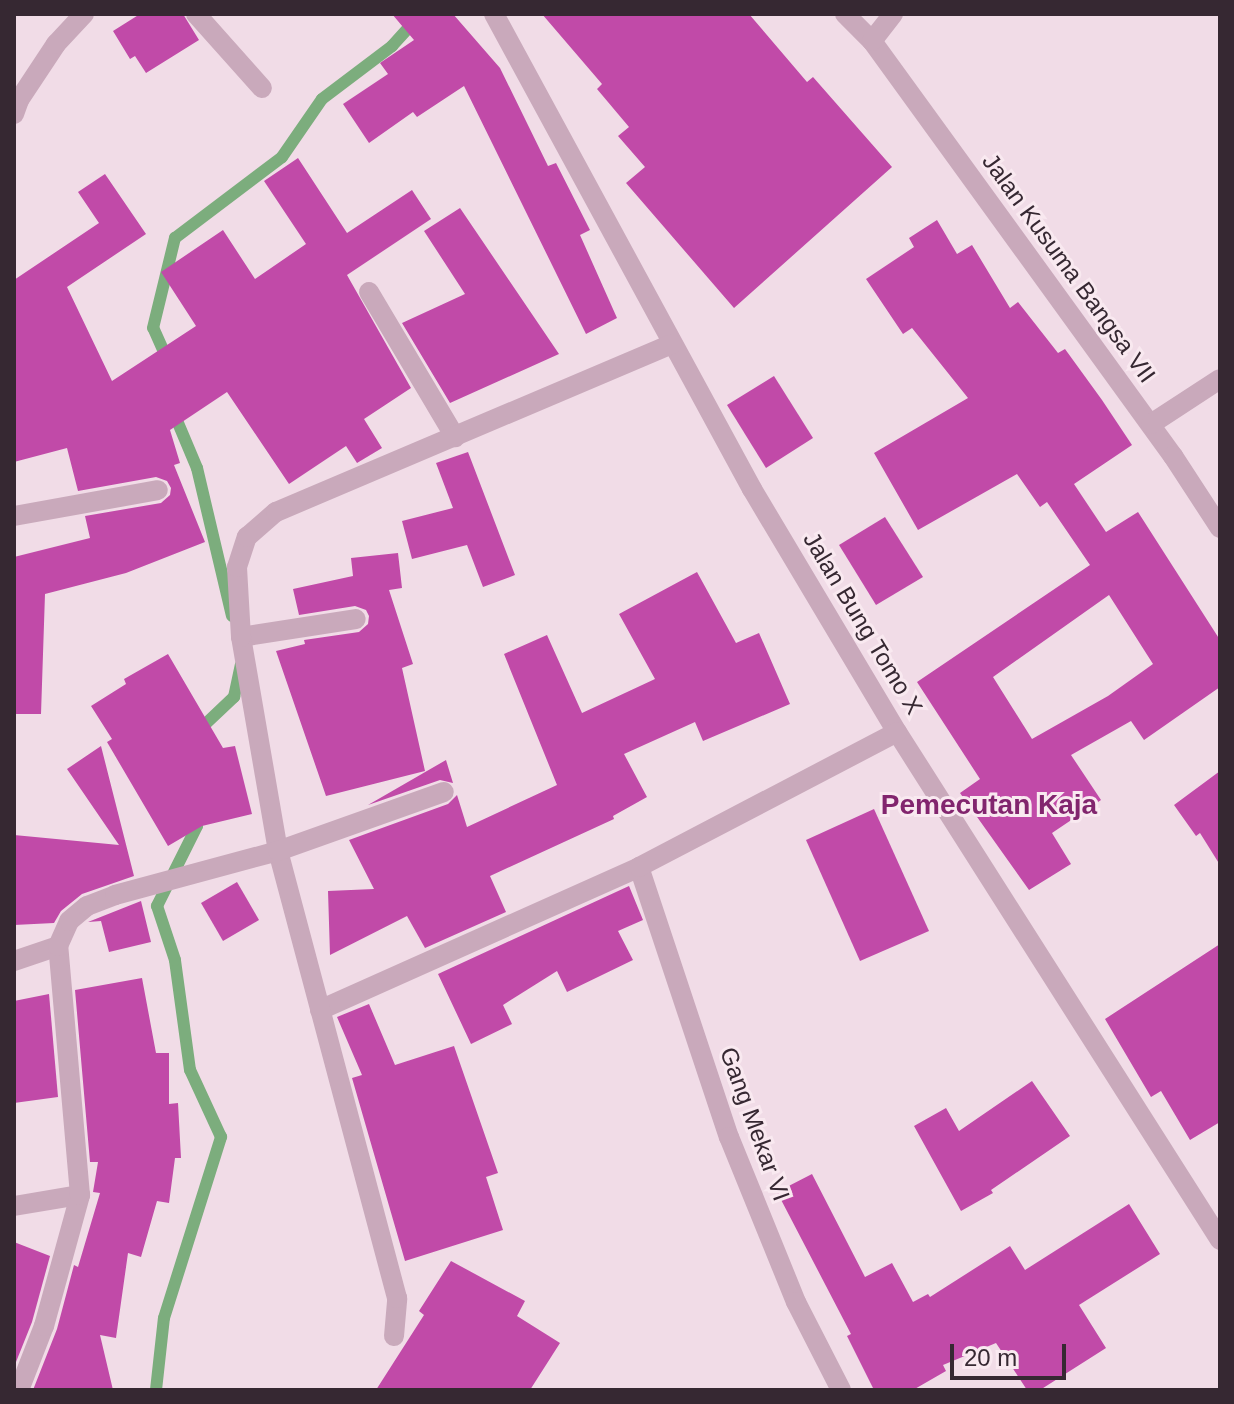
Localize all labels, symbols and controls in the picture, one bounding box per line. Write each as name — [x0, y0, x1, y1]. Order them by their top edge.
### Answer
street label: Jalan Kusuma Bangsa VII — [976, 148, 1162, 388]
street label: Jalan Bung Tomo X — [797, 526, 929, 720]
district label: Pemecutan Kaja — [881, 788, 1097, 822]
street label: Gang Mekar VI — [714, 1043, 796, 1205]
scale bar — [954, 1328, 1070, 1378]
text: 20 m — [964, 1344, 1017, 1371]

